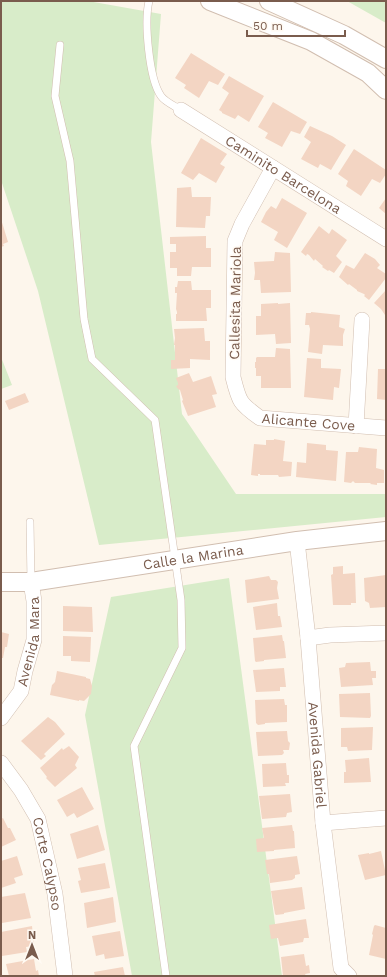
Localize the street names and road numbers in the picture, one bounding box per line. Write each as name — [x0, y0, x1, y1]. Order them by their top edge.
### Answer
street label: Caminito Barcelona — [222, 132, 344, 217]
street label: Callesita Mariola — [226, 246, 244, 360]
street label: Alicante Cove — [261, 410, 356, 434]
street label: Calle la Marina — [142, 541, 245, 573]
street label: Avenida Mara — [14, 596, 42, 688]
street label: Avenida Gabriel — [305, 701, 330, 809]
street label: Corte Calypso — [30, 815, 65, 911]

